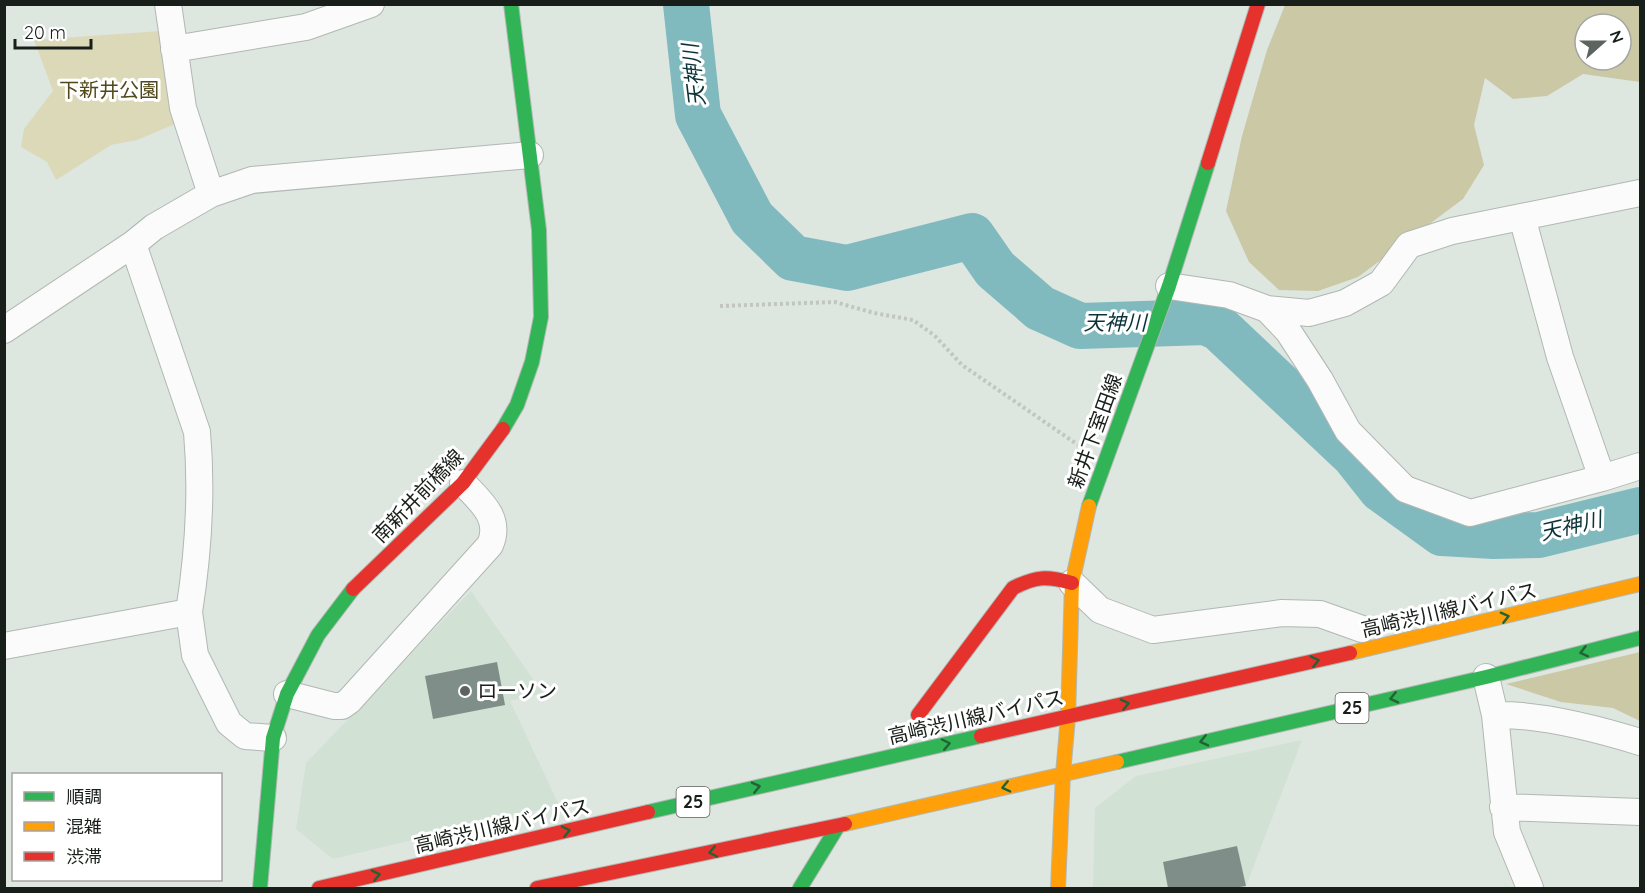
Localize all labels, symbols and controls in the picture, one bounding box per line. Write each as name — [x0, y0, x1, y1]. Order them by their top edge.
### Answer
scale bar — [15, 12, 92, 50]
north arrow — [1573, 12, 1633, 72]
text: 20 m — [24, 21, 66, 44]
text: N — [1606, 28, 1628, 46]
water label: 天神川 — [676, 40, 710, 108]
park label: 下新井公園 — [59, 77, 159, 102]
water label: 天神川 — [1084, 309, 1148, 335]
street label: 新井下室田線 — [1062, 370, 1127, 491]
street label: 南新井前橋線 — [367, 444, 468, 547]
water label: 天神川 — [1537, 505, 1606, 545]
street label: 高崎渋川線バイパス — [1359, 577, 1539, 642]
one-way arrow — [1500, 611, 1510, 624]
one-way arrow — [1579, 645, 1589, 658]
one-way arrow — [1310, 655, 1320, 668]
place label: ローソン — [477, 678, 557, 703]
marker: ローソン — [458, 684, 472, 698]
street label: 高崎渋川線バイパス — [886, 684, 1066, 749]
one-way arrow — [1389, 691, 1399, 704]
road number: 25 — [1336, 693, 1368, 723]
one-way arrow — [1120, 698, 1130, 711]
one-way arrow — [1199, 734, 1209, 747]
one-way arrow — [941, 738, 951, 751]
legend — [12, 773, 222, 881]
one-way arrow — [1001, 780, 1011, 793]
one-way arrow — [751, 782, 761, 795]
text: 順調 — [66, 785, 102, 808]
road number: 25 — [676, 787, 710, 817]
street label: 高崎渋川線バイパス — [412, 793, 592, 858]
text: 混雑 — [66, 815, 102, 838]
one-way arrow — [561, 826, 571, 839]
text: 渋滞 — [66, 845, 102, 868]
one-way arrow — [708, 845, 718, 858]
one-way arrow — [371, 870, 381, 883]

